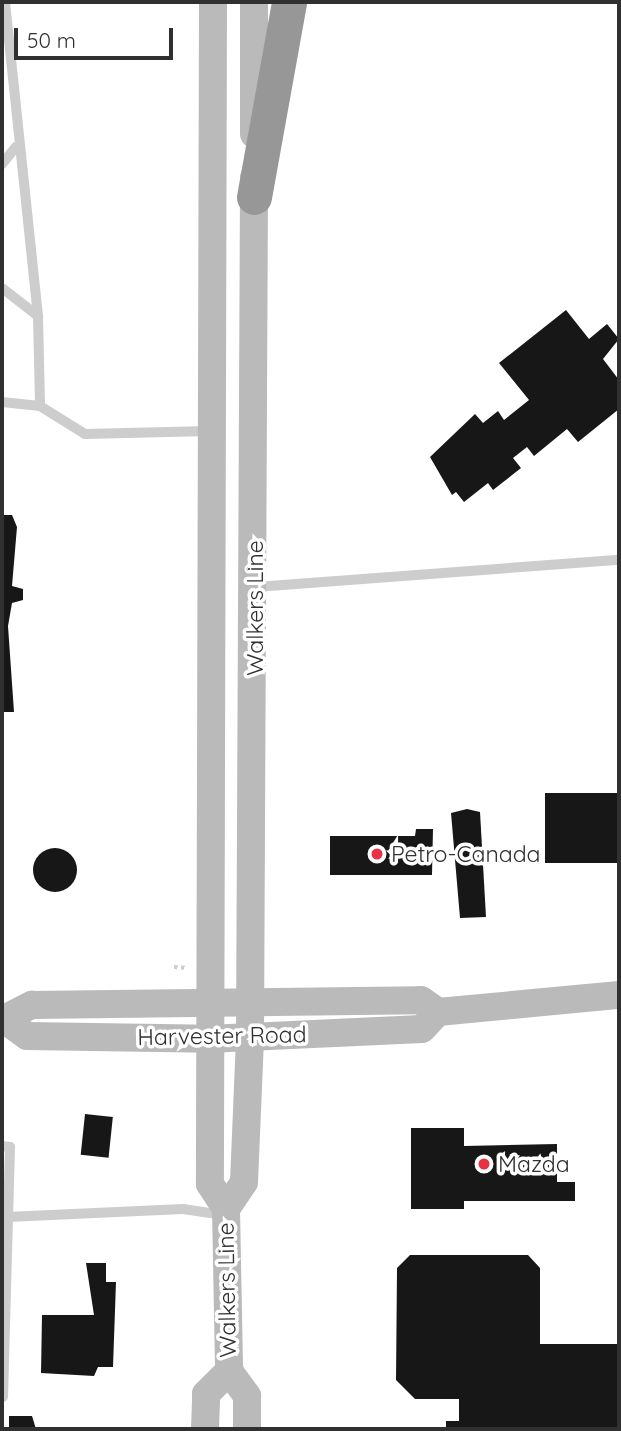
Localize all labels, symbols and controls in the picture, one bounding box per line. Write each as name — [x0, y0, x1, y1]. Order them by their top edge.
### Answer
scale bar — [18, 14, 177, 58]
text: 50 m — [27, 27, 76, 53]
street label: Walkers Line — [241, 540, 269, 676]
place label: Petro-Canada — [391, 840, 541, 868]
marker: Petro-Canada — [369, 846, 385, 862]
street label: Harvester Road — [137, 1021, 307, 1051]
place label: Mazda — [498, 1150, 570, 1178]
marker: Mazda — [476, 1156, 492, 1172]
street label: Walkers Line — [212, 1222, 242, 1358]

